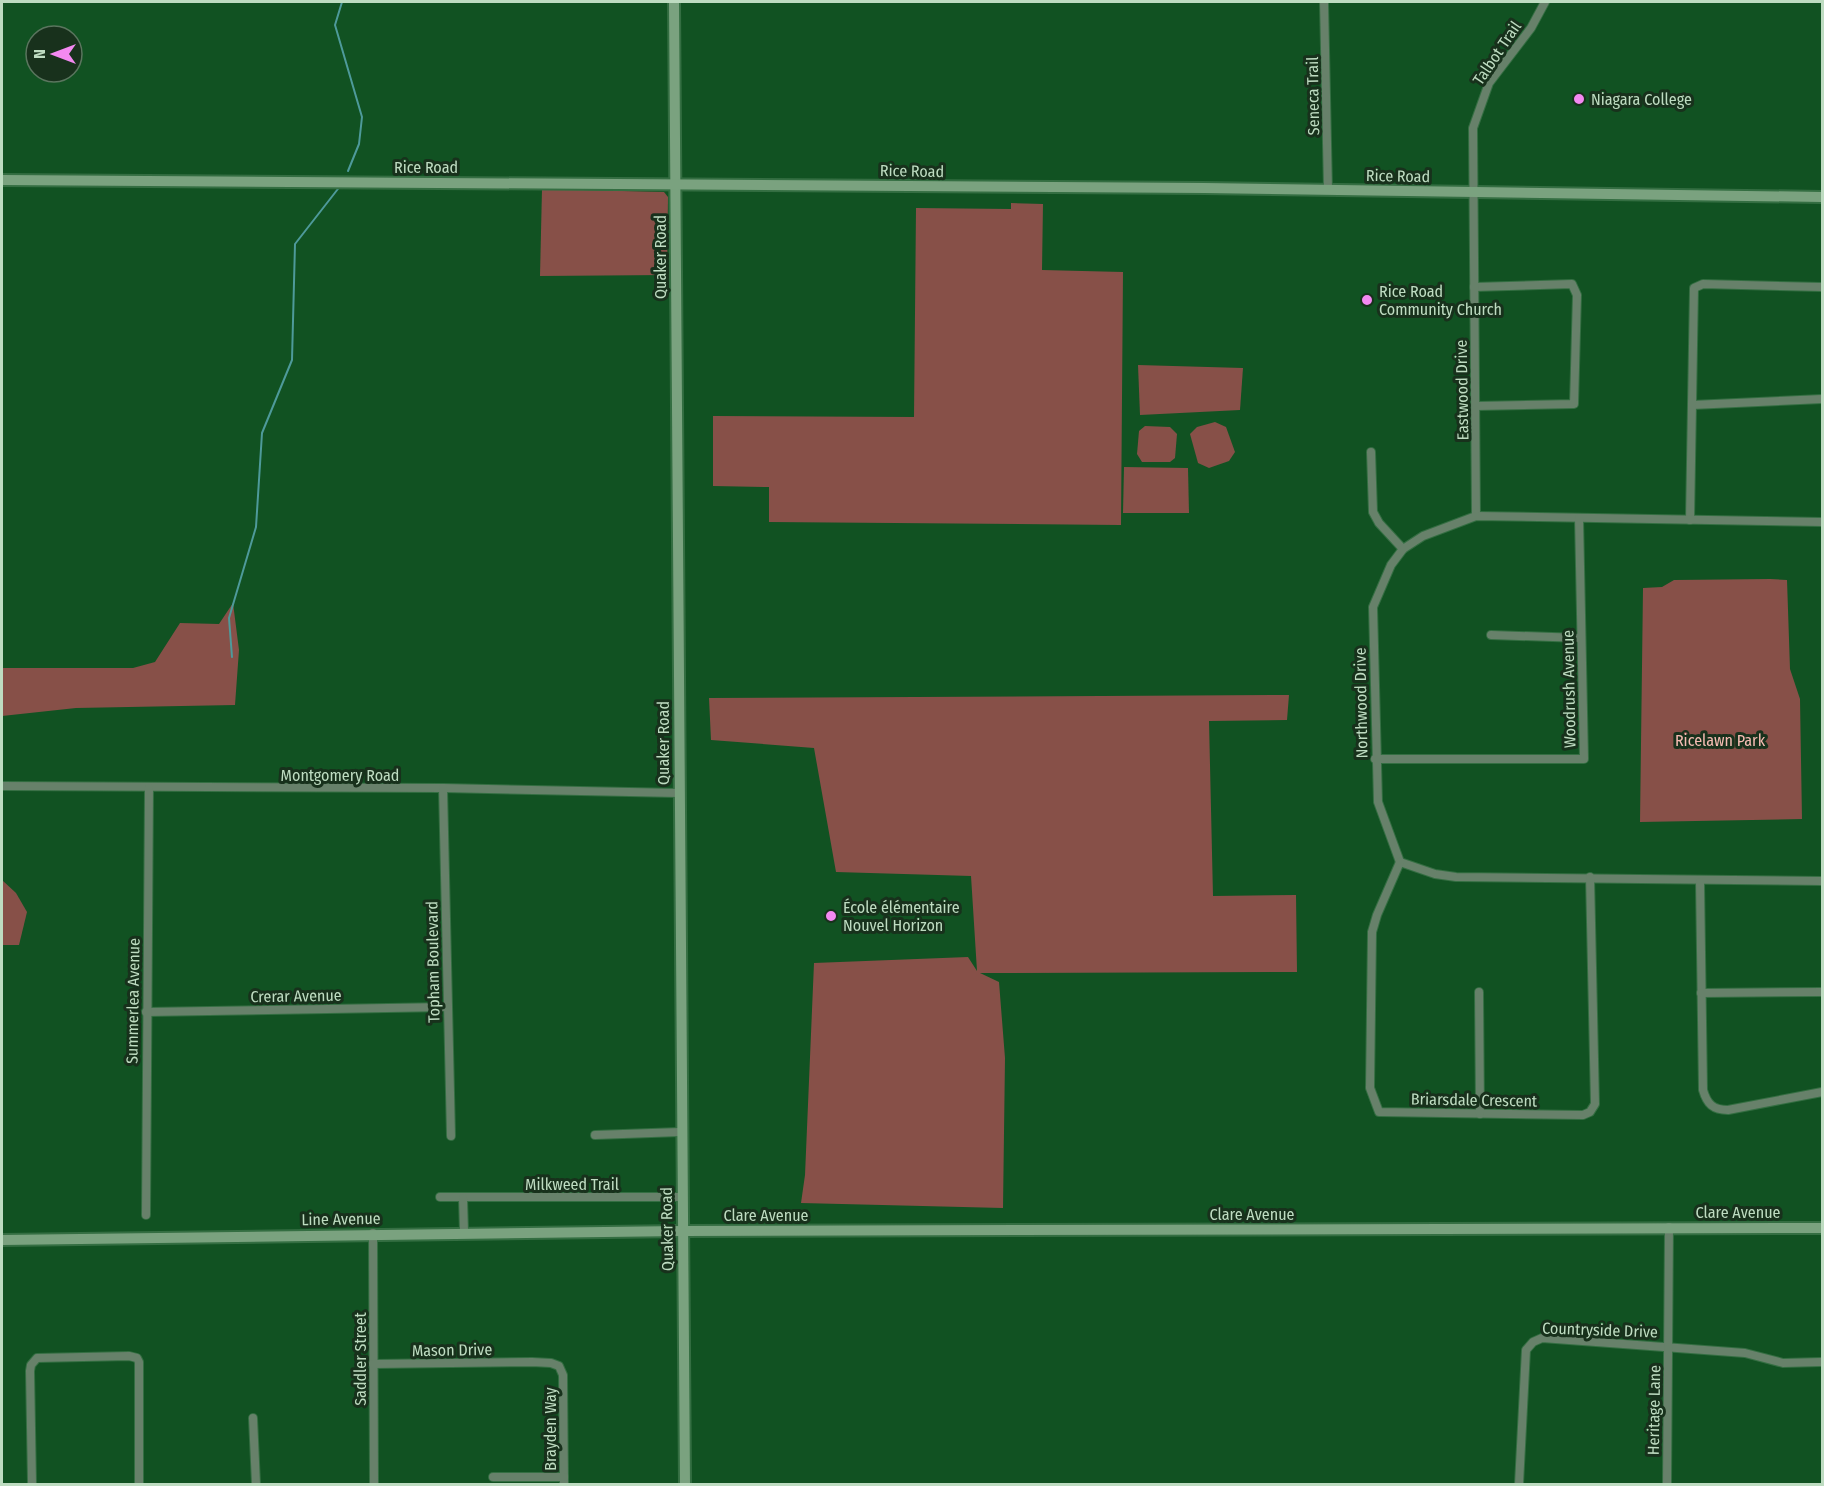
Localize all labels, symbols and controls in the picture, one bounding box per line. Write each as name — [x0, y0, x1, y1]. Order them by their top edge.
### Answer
street label: Talbot Trail — [1469, 18, 1525, 88]
north arrow — [24, 24, 84, 84]
text: N — [30, 49, 49, 59]
street label: Seneca Trail — [1303, 57, 1323, 135]
place label: Niagara College — [1591, 90, 1692, 109]
marker: Niagara College — [1572, 92, 1586, 106]
street label: Rice Road — [394, 158, 458, 177]
street label: Rice Road — [880, 161, 944, 181]
street label: Rice Road — [1366, 166, 1430, 186]
street label: Quaker Road — [651, 215, 670, 299]
place label: Rice Road Community Church — [1379, 282, 1502, 319]
marker: Rice Road Community Church — [1360, 293, 1374, 307]
street label: Eastwood Drive — [1452, 339, 1472, 440]
street label: Woodrush Avenue — [1558, 630, 1580, 748]
street label: Northwood Drive — [1351, 647, 1371, 759]
street label: Quaker Road — [654, 701, 673, 785]
park label: Ricelawn Park — [1675, 731, 1766, 750]
street label: Montgomery Road — [281, 766, 399, 785]
place label: École élémentaire Nouvel Horizon — [843, 898, 960, 935]
street label: Topham Boulevard — [422, 901, 444, 1023]
marker: École élémentaire Nouvel Horizon — [824, 909, 838, 923]
street label: Summerlea Avenue — [122, 938, 144, 1064]
street label: Crerar Avenue — [250, 986, 342, 1006]
street label: Briarsdale Crescent — [1411, 1089, 1538, 1111]
street label: Milkweed Trail — [525, 1175, 619, 1194]
street label: Quaker Road — [657, 1187, 677, 1271]
street label: Clare Avenue — [1696, 1203, 1781, 1222]
street label: Clare Avenue — [1210, 1205, 1295, 1224]
street label: Clare Avenue — [724, 1206, 809, 1225]
street label: Line Avenue — [301, 1209, 381, 1229]
street label: Saddler Street — [351, 1311, 370, 1406]
street label: Countryside Drive — [1542, 1318, 1658, 1342]
street label: Mason Drive — [412, 1340, 492, 1360]
street label: Heritage Lane — [1644, 1365, 1664, 1455]
street label: Brayden Way — [541, 1386, 560, 1471]

